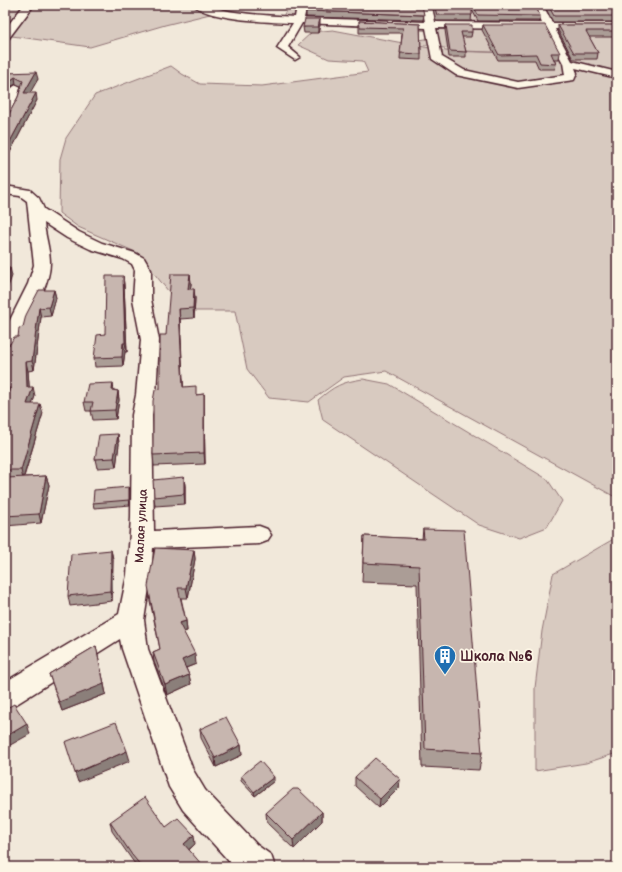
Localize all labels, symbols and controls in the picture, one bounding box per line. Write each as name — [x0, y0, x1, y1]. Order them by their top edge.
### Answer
street label: Малая улица — [132, 489, 151, 563]
building icon: Школа №6 — [432, 643, 458, 676]
place label: Школа №6 — [460, 648, 533, 665]

